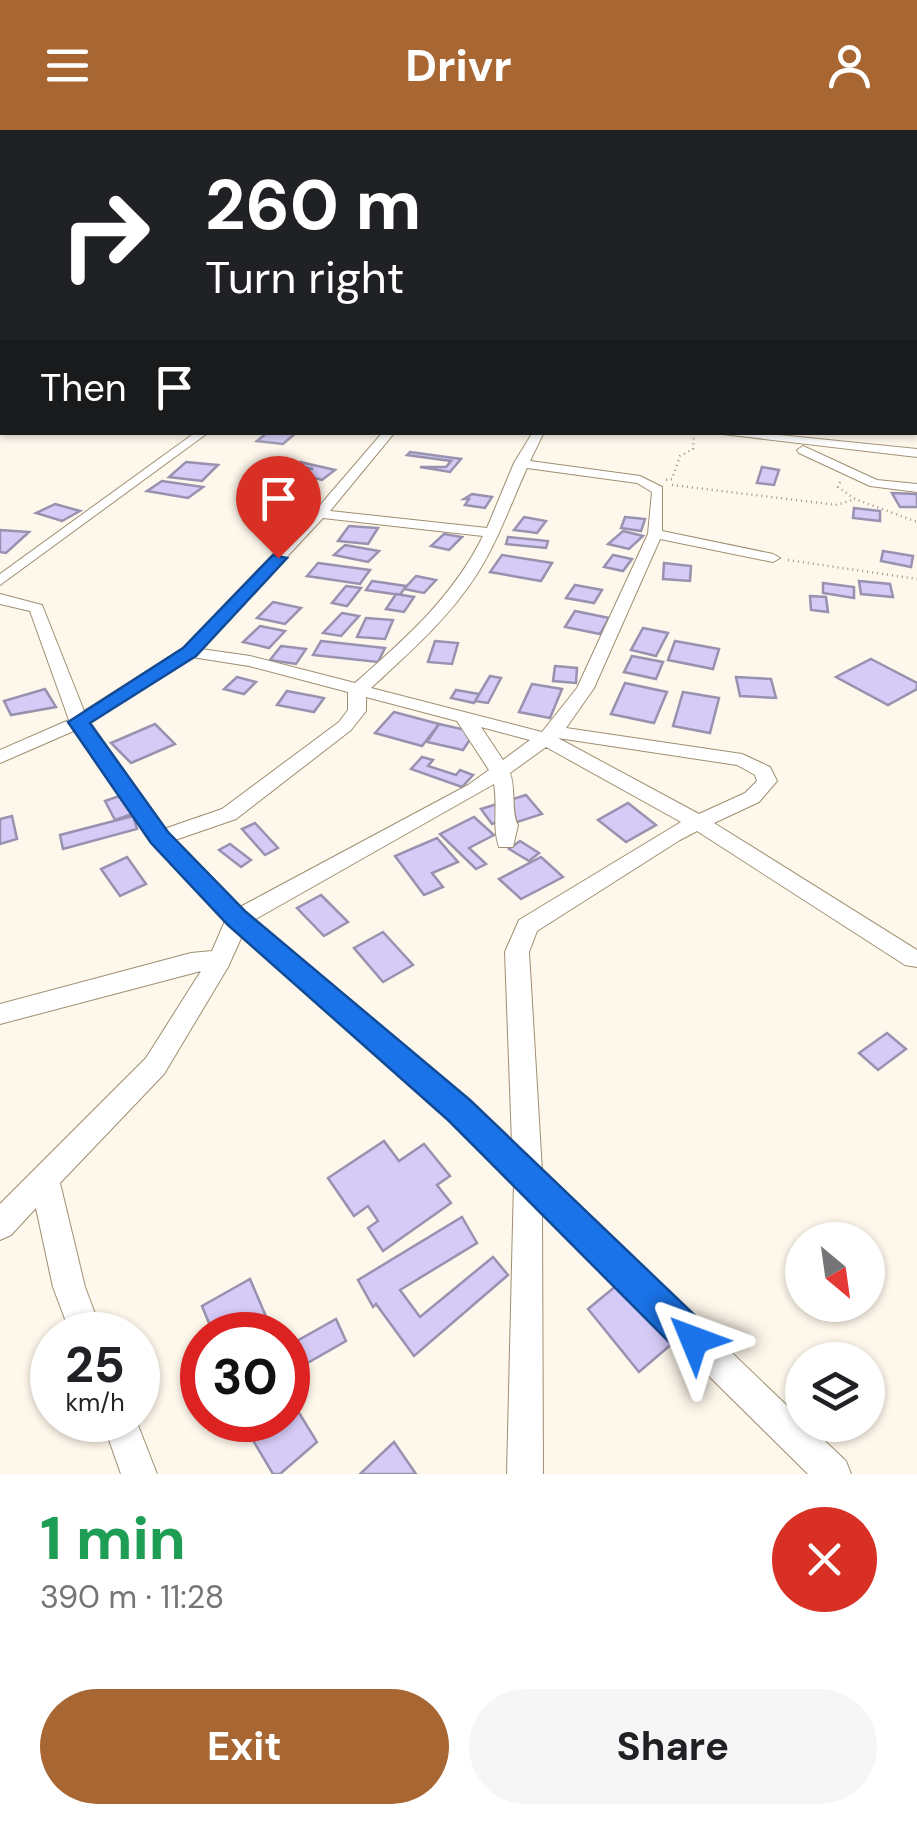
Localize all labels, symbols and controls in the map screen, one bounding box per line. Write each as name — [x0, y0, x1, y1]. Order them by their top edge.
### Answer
text: Drivr — [405, 36, 512, 95]
icon: menu — [40, 38, 95, 93]
icon: person — [822, 38, 877, 93]
text: 260 m — [205, 160, 421, 251]
icon: right — [40, 170, 170, 300]
text: Turn right — [205, 248, 404, 307]
icon: arrive — [147, 360, 202, 415]
text: Then — [40, 363, 127, 413]
pin — [236, 456, 321, 559]
icon: arrive — [251, 471, 306, 526]
north arrow — [785, 1222, 885, 1322]
map controls — [785, 1222, 885, 1442]
position arrow — [642, 1288, 746, 1392]
speed limit sign: 30 — [180, 1312, 310, 1442]
text: 25 — [65, 1332, 125, 1398]
button: layers — [785, 1342, 885, 1442]
text: km/h — [65, 1386, 125, 1419]
text: 1 min — [40, 1499, 186, 1578]
button: close — [772, 1507, 877, 1612]
text: 390 m · 11:28 — [40, 1576, 224, 1618]
button: Exit — [40, 1689, 449, 1804]
button: Share — [469, 1689, 877, 1804]

